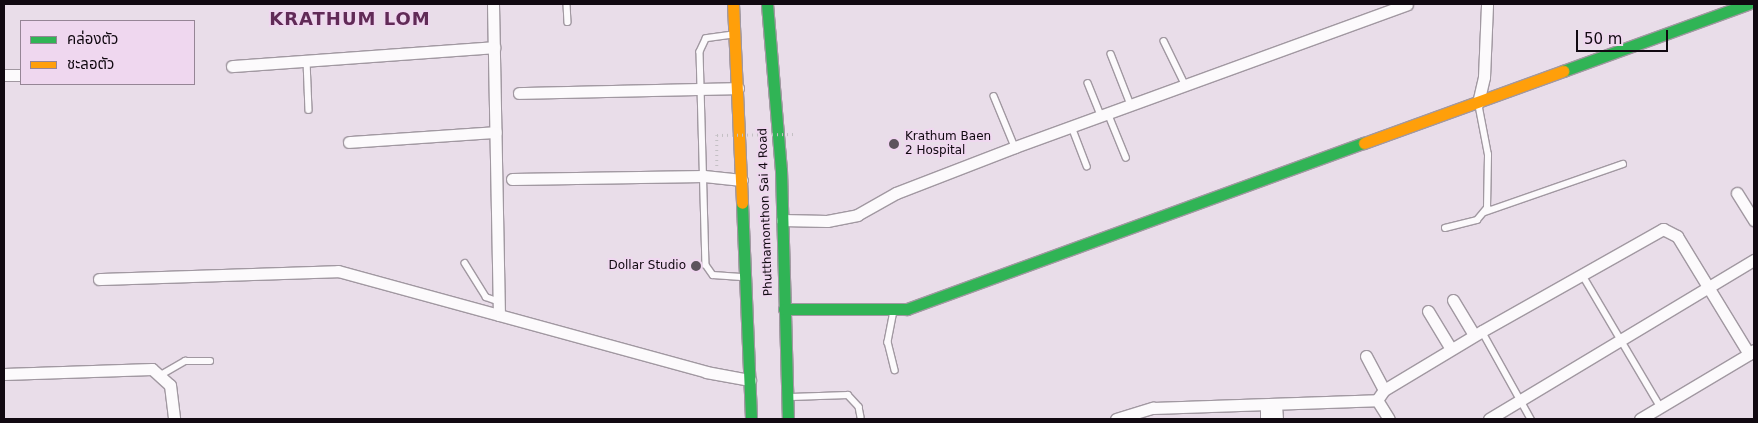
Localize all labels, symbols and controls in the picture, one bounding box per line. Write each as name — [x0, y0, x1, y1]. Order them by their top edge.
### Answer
district label: KRATHUM LOM — [268, 8, 432, 30]
legend — [20, 20, 195, 85]
scale bar — [1578, 20, 1670, 52]
text: คล่องตัว — [67, 30, 118, 48]
text: 50 m — [1584, 30, 1622, 48]
text: ชะลอตัว — [67, 55, 114, 73]
street label: Phutthamonthon Sai 4 Road — [756, 128, 776, 296]
place label: Krathum Baen 2 Hospital — [905, 130, 991, 158]
marker: Krathum Baen 2 Hospital — [887, 137, 901, 151]
place label: Dollar Studio — [608, 259, 686, 273]
marker: Dollar Studio — [690, 260, 702, 272]

